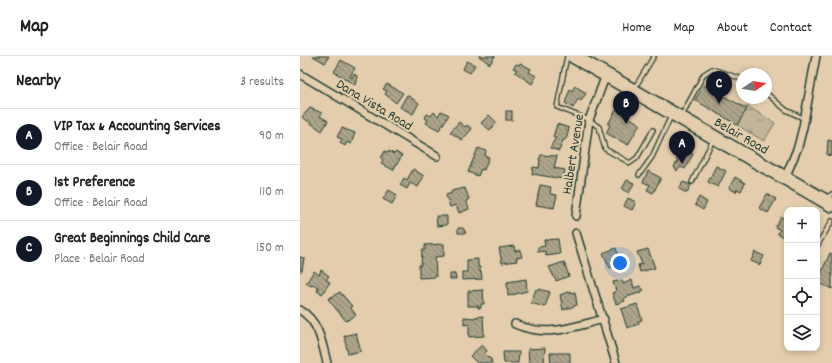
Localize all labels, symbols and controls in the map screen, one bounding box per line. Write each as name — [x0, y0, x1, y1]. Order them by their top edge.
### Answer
text: Map — [20, 14, 49, 41]
text: Home — [622, 18, 651, 38]
text: Map — [673, 18, 695, 38]
text: About — [717, 18, 748, 38]
text: Contact — [770, 18, 812, 38]
north arrow — [736, 68, 772, 104]
text: Nearby — [16, 70, 60, 94]
pin: C — [706, 71, 732, 104]
text: 3 results — [240, 73, 284, 92]
street label: Dana Vista Road — [332, 75, 416, 137]
pin: B — [613, 91, 639, 124]
street label: Halbert Avenue — [558, 113, 590, 196]
street label: Belair Road — [710, 113, 772, 160]
text: VIP Tax & Accounting Services — [54, 116, 220, 138]
text: A — [25, 127, 33, 146]
text: 90 m — [259, 127, 284, 146]
pin: A — [669, 131, 695, 164]
text: Office · Belair Road — [54, 138, 148, 157]
text: 1st Preference — [54, 172, 135, 194]
text: B — [26, 183, 32, 202]
text: 110 m — [259, 183, 284, 202]
text: Office · Belair Road — [54, 194, 148, 213]
map controls — [784, 207, 820, 351]
button: + — [784, 207, 820, 243]
text: Great Beginnings Child Care — [54, 228, 210, 250]
text: C — [26, 239, 32, 258]
text: 150 m — [256, 239, 284, 258]
button: − — [784, 243, 820, 279]
text: Place · Belair Road — [54, 250, 145, 269]
your location — [610, 253, 630, 273]
button: locate — [784, 279, 820, 315]
button: layers — [784, 315, 820, 351]

